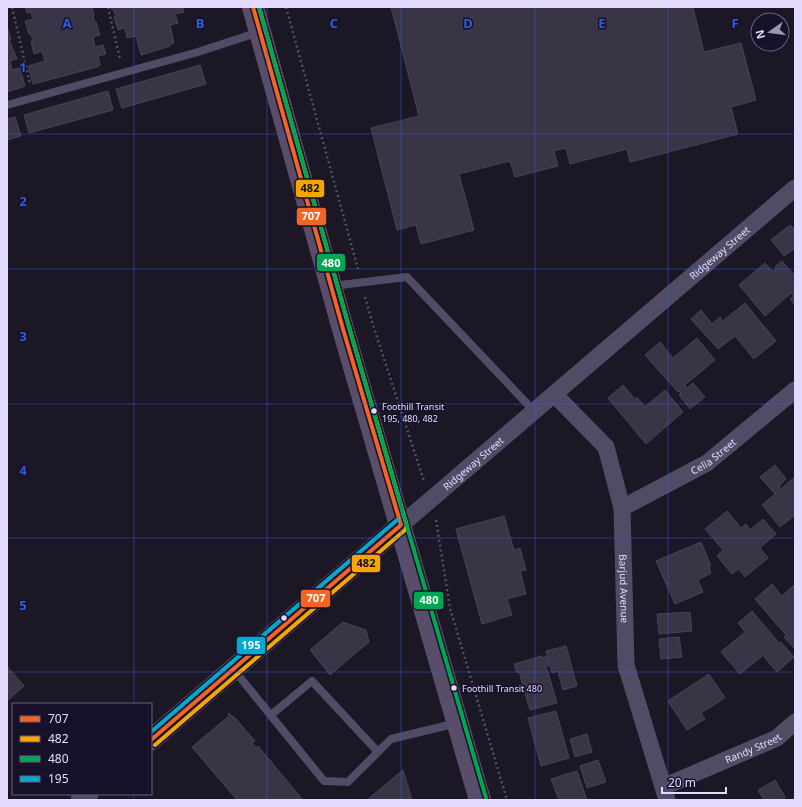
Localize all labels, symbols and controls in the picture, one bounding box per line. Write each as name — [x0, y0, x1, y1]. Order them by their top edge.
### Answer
north arrow — [750, 12, 790, 52]
text: A — [63, 14, 72, 32]
text: B — [196, 14, 204, 32]
text: C — [330, 14, 338, 32]
text: D — [463, 14, 473, 32]
text: E — [598, 14, 606, 32]
text: F — [731, 14, 739, 32]
text: N — [751, 28, 768, 41]
text: 1 — [19, 58, 27, 76]
line badge: 482 — [295, 179, 325, 198]
text: 482 — [301, 180, 319, 195]
text: 2 — [19, 192, 27, 210]
line badge: 707 — [296, 207, 327, 226]
text: 707 — [302, 208, 320, 223]
street label: Ridgeway Street — [686, 222, 753, 283]
line badge: 480 — [316, 253, 346, 272]
text: 480 — [322, 255, 340, 270]
text: 3 — [19, 327, 27, 345]
place label: Foothill Transit 195, 480, 482 — [382, 400, 445, 425]
marker: Foothill Transit 195, 480, 482 — [369, 406, 379, 416]
street label: Ridgeway Street — [440, 433, 507, 493]
street label: Celia Street — [688, 435, 739, 478]
text: 4 — [19, 461, 27, 479]
line badge: 482 — [351, 554, 381, 573]
street label: Barjud Avenue — [616, 554, 632, 624]
text: 482 — [357, 555, 375, 570]
line badge: 707 — [300, 589, 331, 608]
text: 707 — [307, 590, 325, 605]
line badge: 480 — [413, 591, 444, 610]
text: 480 — [420, 592, 438, 607]
text: 5 — [19, 596, 27, 614]
unlabelled marker — [279, 613, 289, 623]
line badge: 195 — [236, 636, 266, 655]
text: 195 — [242, 637, 260, 652]
place label: Foothill Transit 480 — [462, 682, 542, 695]
marker: Foothill Transit 480 — [449, 683, 459, 693]
legend — [12, 703, 152, 795]
text: 707 — [48, 710, 69, 727]
text: 482 — [48, 730, 69, 747]
street label: Randy Street — [723, 730, 785, 767]
text: 480 — [48, 750, 69, 767]
scale bar — [662, 769, 726, 795]
text: 195 — [48, 770, 69, 787]
text: 20 m — [668, 774, 696, 791]

